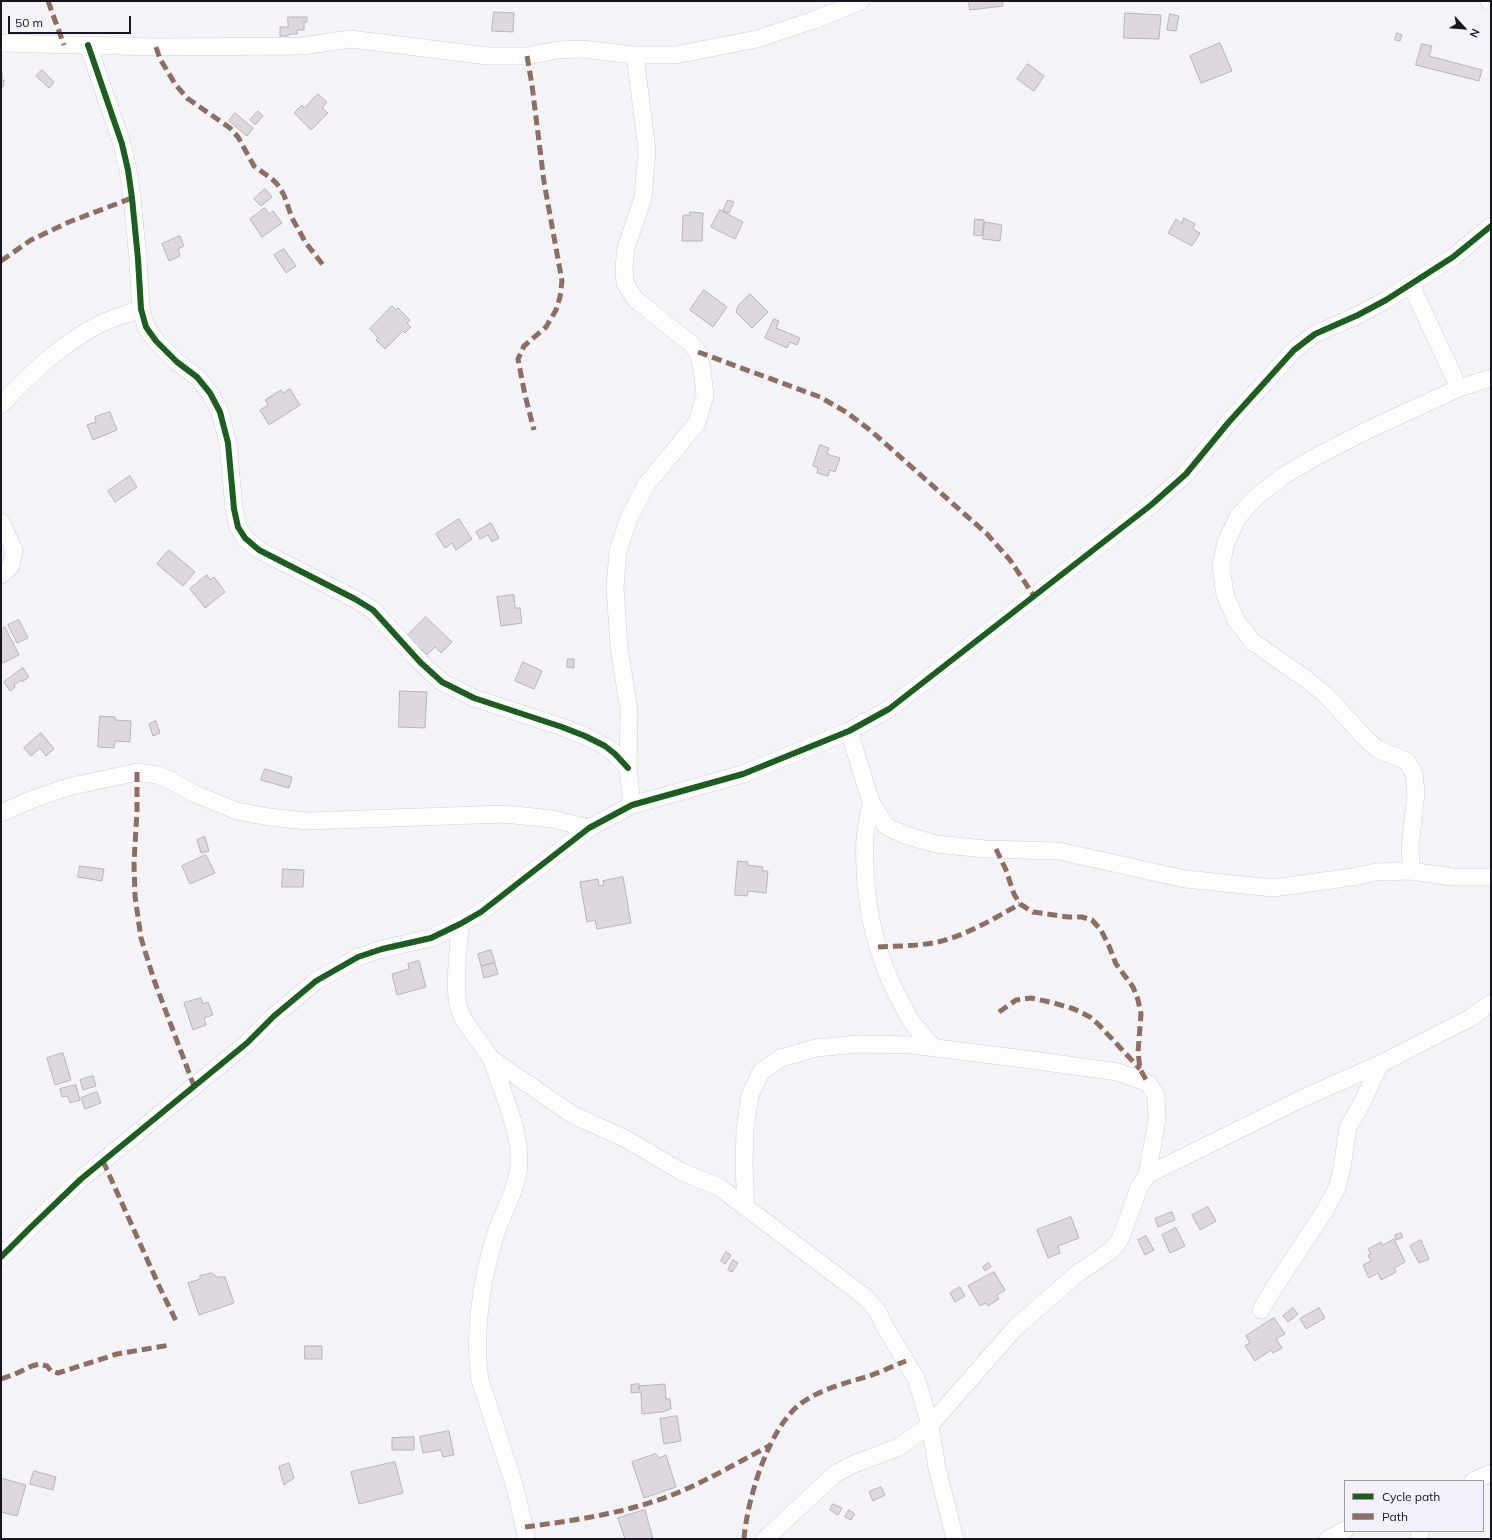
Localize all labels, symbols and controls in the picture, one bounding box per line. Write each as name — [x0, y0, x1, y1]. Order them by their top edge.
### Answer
scale bar — [10, 8, 133, 34]
north arrow — [1444, 8, 1484, 48]
text: 50 m — [15, 15, 43, 30]
text: N — [1467, 26, 1483, 40]
legend — [1344, 1480, 1484, 1532]
text: Cycle path — [1382, 1489, 1440, 1504]
text: Path — [1382, 1509, 1408, 1524]

